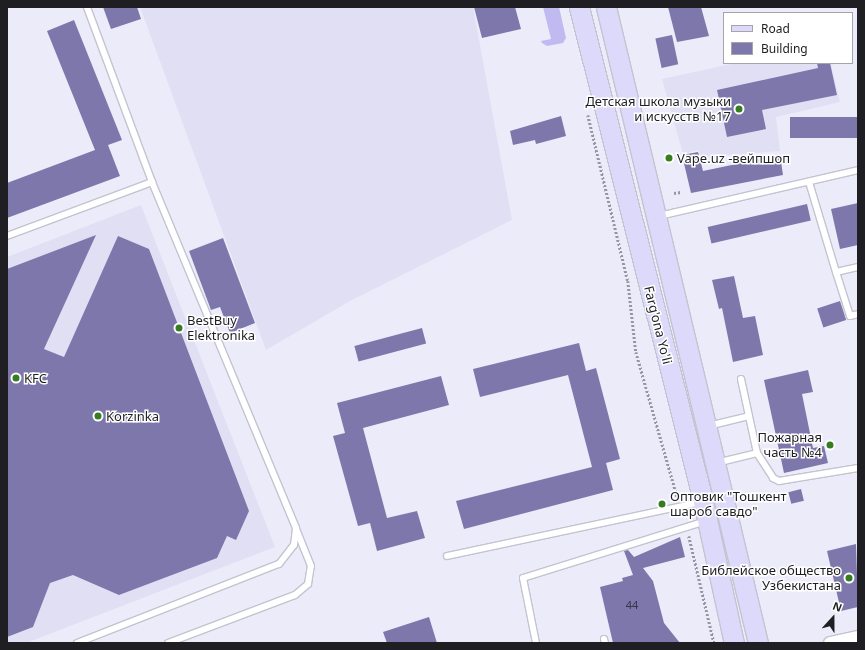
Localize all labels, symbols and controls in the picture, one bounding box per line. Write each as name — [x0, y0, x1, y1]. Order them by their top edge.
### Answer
legend — [723, 12, 853, 64]
text: Road — [761, 20, 790, 37]
text: Building — [761, 40, 808, 57]
place label: Детская школа музыки и искусств №17 — [585, 94, 731, 125]
marker: Детская школа музыки и искусств №17 — [734, 104, 744, 114]
place label: Vape.uz -вейпшоп — [677, 150, 790, 166]
marker: Vape.uz -вейпшоп — [664, 153, 674, 163]
street label: Farg'ona Yo'li — [641, 284, 675, 366]
place label: BestBuy Elektronika — [187, 313, 255, 344]
marker: BestBuy Elektronika — [174, 323, 184, 333]
place label: KFC — [24, 370, 47, 386]
marker: KFC — [11, 373, 21, 383]
place label: Korzinka — [106, 408, 159, 424]
marker: Korzinka — [93, 411, 103, 421]
place label: Пожарная часть №4 — [758, 430, 822, 461]
marker: Пожарная часть №4 — [825, 440, 835, 450]
place label: Оптовик "Тошкент шароб савдо" — [670, 489, 787, 520]
marker: Оптовик "Тошкент шароб савдо" — [657, 499, 667, 509]
place label: Библейское общество Узбекистана — [701, 563, 841, 594]
marker: Библейское общество Узбекистана — [844, 573, 854, 583]
house number: 44 — [626, 598, 638, 612]
north arrow — [813, 598, 853, 638]
text: N — [831, 598, 844, 615]

